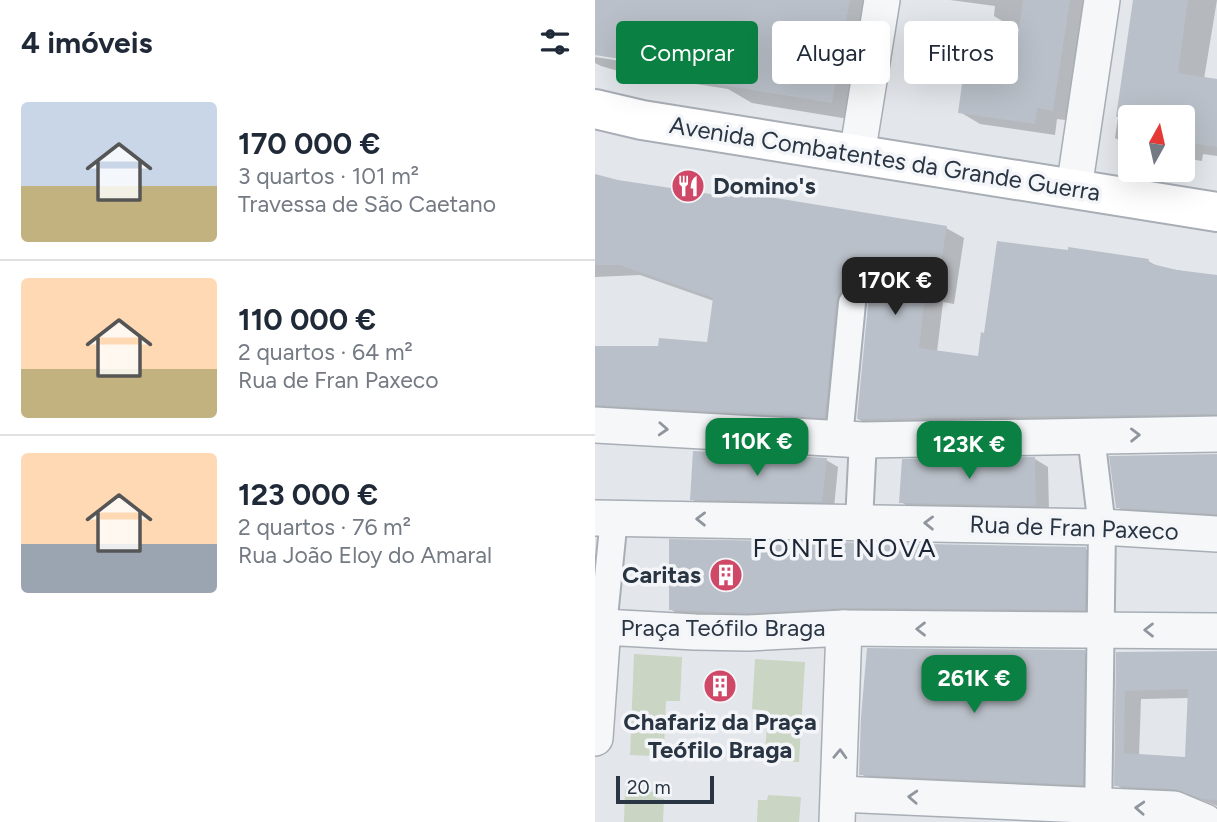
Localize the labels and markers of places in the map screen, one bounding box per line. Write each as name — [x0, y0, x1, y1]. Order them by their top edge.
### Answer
restaurant icon: Domino's — [669, 167, 707, 205]
place label: Domino's — [713, 171, 816, 200]
pin: 170K € — [838, 258, 952, 317]
pin: 110K € — [700, 419, 814, 478]
pin: 123K € — [912, 421, 1026, 481]
building icon: Caritas — [707, 556, 745, 594]
place label: Caritas — [622, 560, 701, 589]
pin: 261K € — [917, 656, 1031, 715]
building icon: Chafariz da Praça Teófilo Braga — [701, 667, 739, 705]
place label: Chafariz da Praça Teófilo Braga — [623, 707, 817, 764]

